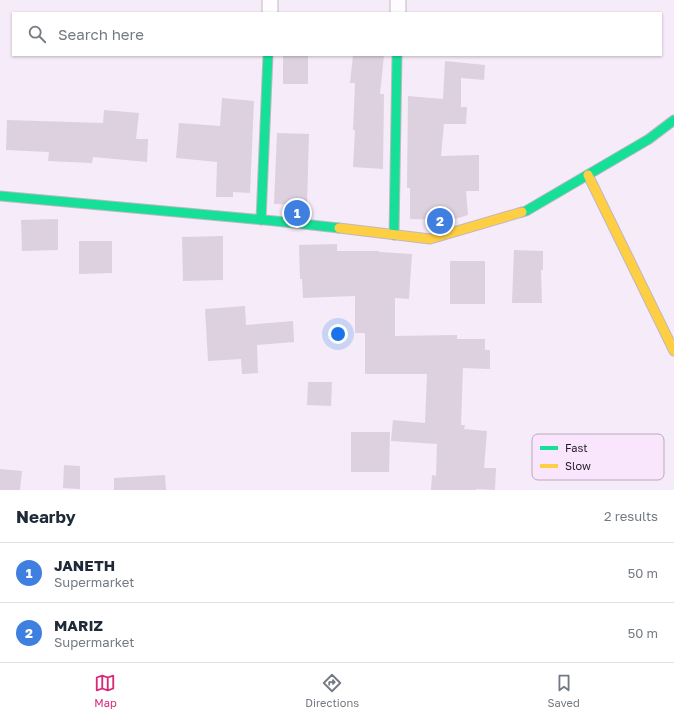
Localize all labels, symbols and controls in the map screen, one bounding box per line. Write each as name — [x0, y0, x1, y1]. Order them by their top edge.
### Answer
search box — [12, 12, 662, 56]
icon: search — [26, 23, 48, 45]
text: Search here — [58, 25, 144, 43]
pin: 1 — [284, 198, 310, 228]
pin: 2 — [427, 206, 453, 236]
your location — [328, 324, 348, 344]
legend — [532, 434, 664, 480]
text: Fast — [565, 441, 588, 454]
text: Slow — [565, 459, 591, 472]
text: Nearby — [16, 506, 76, 527]
text: 2 results — [604, 508, 658, 524]
text: JANETH — [54, 556, 115, 574]
text: 1 — [26, 565, 32, 581]
text: 50 m — [628, 565, 658, 581]
text: Supermarket — [54, 574, 135, 590]
text: MARIZ — [54, 616, 103, 634]
text: 2 — [25, 625, 33, 641]
text: 50 m — [628, 625, 658, 641]
text: Supermarket — [54, 634, 135, 650]
tab: Map — [94, 672, 117, 709]
tab: Directions — [305, 672, 359, 709]
tab: Saved — [548, 672, 580, 709]

